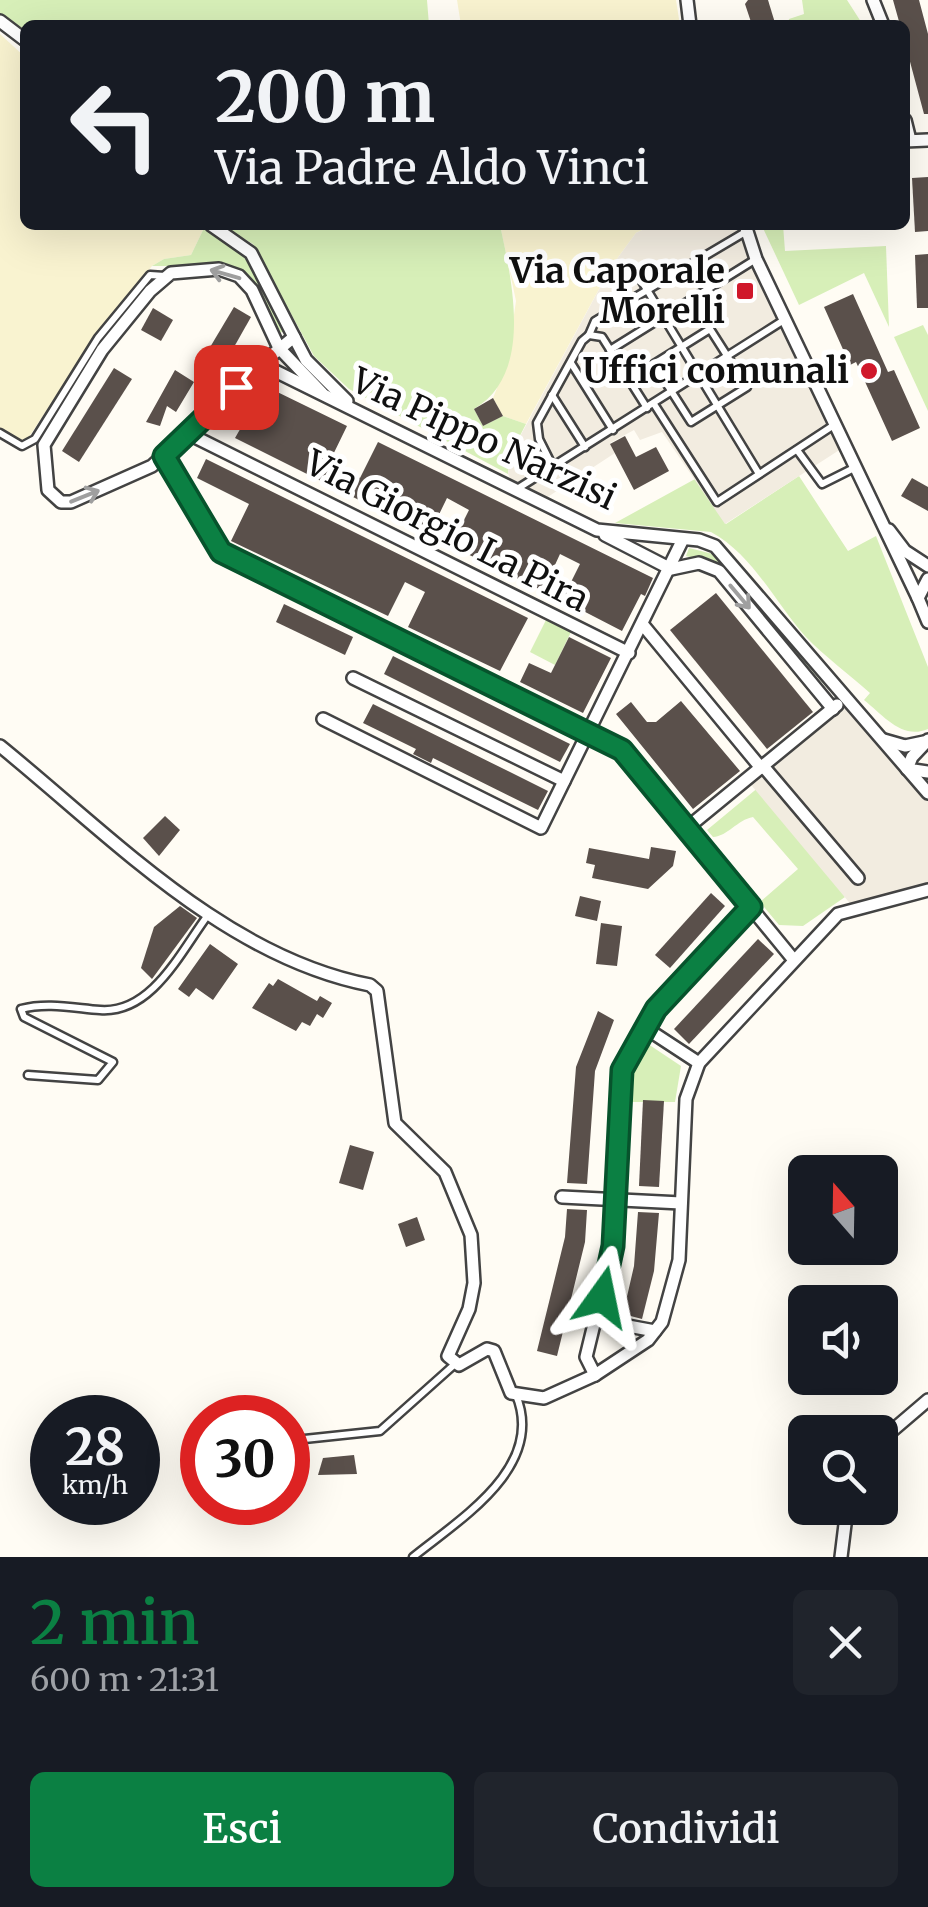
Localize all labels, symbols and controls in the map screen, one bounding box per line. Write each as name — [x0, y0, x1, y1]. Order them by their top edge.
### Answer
text: 200 m — [215, 53, 435, 141]
icon: left — [50, 60, 180, 190]
text: Via Padre Aldo Vinci — [215, 140, 649, 196]
place label: Via Caporale Morelli — [509, 249, 725, 333]
one-way arrow — [210, 263, 242, 282]
marker: Via Caporale Morelli — [734, 280, 756, 302]
pin — [194, 345, 279, 430]
place label: Uffici comunali — [583, 349, 849, 393]
street label: Via Pippo Narzisi — [344, 358, 623, 520]
icon: arrive — [209, 360, 264, 415]
marker: Uffici comunali — [858, 360, 880, 382]
street label: Via Giorgio La Pira — [297, 440, 596, 621]
one-way arrow — [69, 485, 100, 503]
one-way arrow — [729, 583, 751, 609]
north arrow — [788, 1155, 898, 1265]
map controls — [788, 1155, 898, 1525]
position arrow — [550, 1245, 654, 1349]
button: sound — [788, 1285, 898, 1395]
speed limit sign: 30 — [180, 1395, 310, 1525]
button: search — [788, 1415, 898, 1525]
text: 28 — [65, 1416, 125, 1479]
text: km/h — [62, 1469, 128, 1501]
text: 2 min — [30, 1585, 199, 1660]
button: close — [793, 1590, 898, 1695]
text: 600 m · 21:31 — [30, 1660, 219, 1700]
button: Esci — [30, 1772, 454, 1887]
button: Condividi — [474, 1772, 898, 1887]

